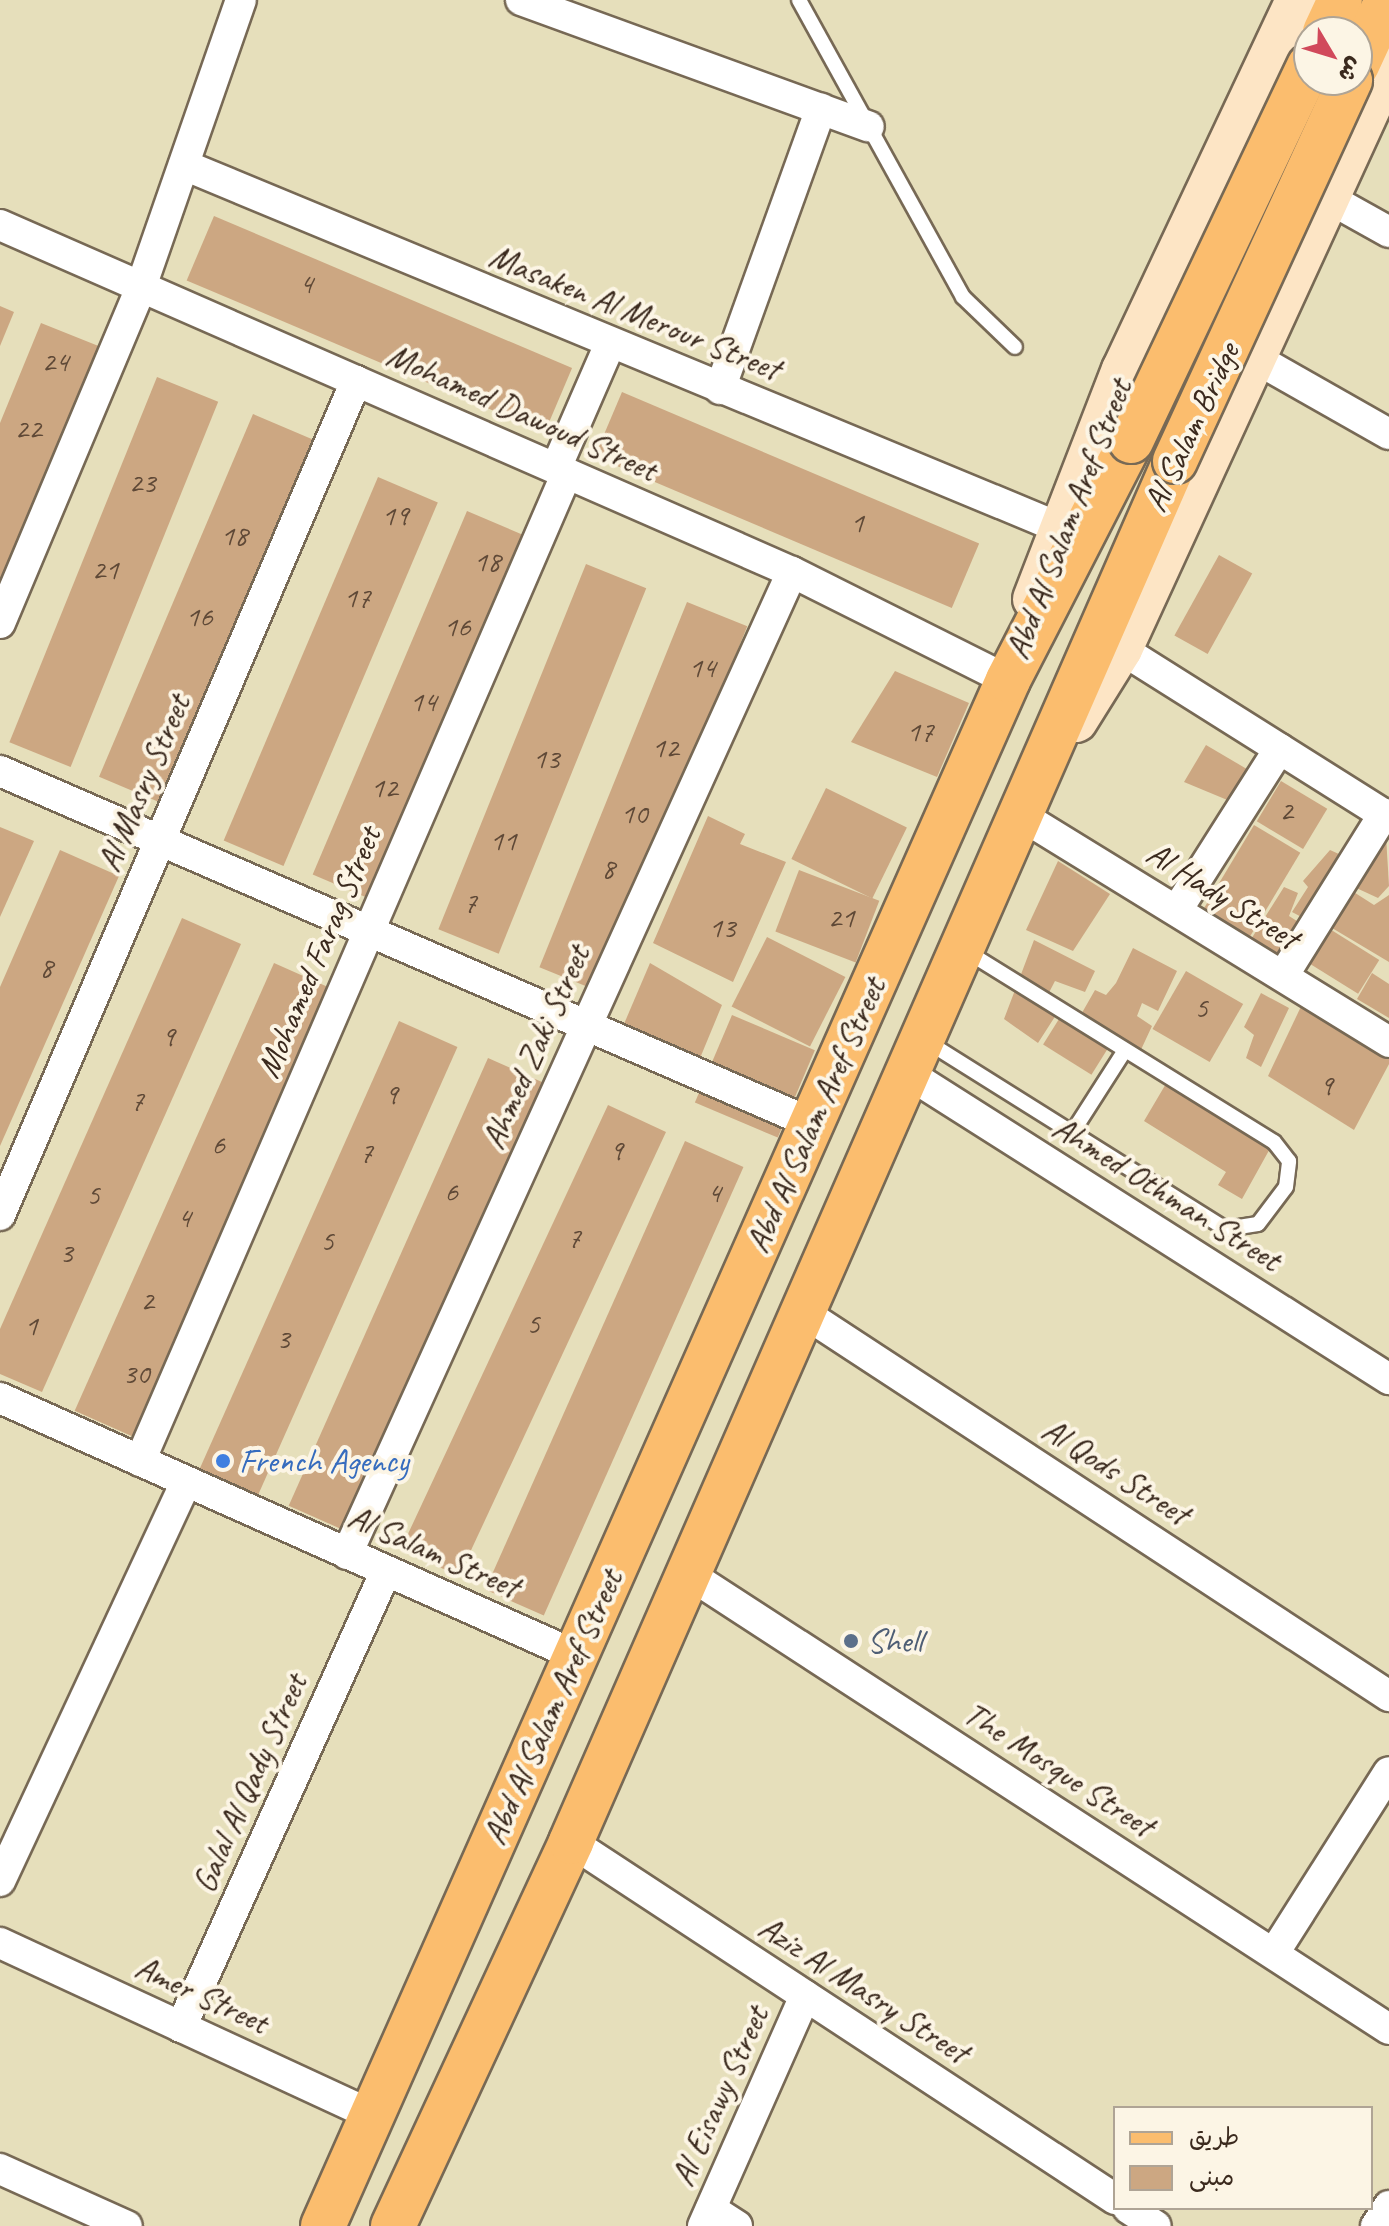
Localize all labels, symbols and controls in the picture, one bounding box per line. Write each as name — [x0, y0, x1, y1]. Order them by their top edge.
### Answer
north arrow — [1293, 16, 1373, 96]
text: ش — [1332, 51, 1369, 88]
street label: Masaken Al Merour Street — [484, 235, 786, 389]
house number: 4 — [299, 265, 313, 301]
street label: Mohamed Dawoud Street — [381, 334, 663, 490]
street label: Al Salam Bridge — [1134, 335, 1248, 519]
house number: 24 — [42, 343, 68, 379]
street label: Abd Al Salam Aref Street — [996, 373, 1140, 665]
house number: 22 — [15, 410, 41, 446]
house number: 23 — [129, 464, 155, 500]
house number: 19 — [382, 497, 408, 533]
house number: 1 — [850, 504, 864, 540]
house number: 18 — [221, 517, 247, 553]
house number: 18 — [474, 543, 500, 579]
house number: 21 — [92, 551, 118, 587]
house number: 17 — [344, 579, 370, 615]
house number: 16 — [186, 598, 212, 634]
house number: 16 — [444, 608, 470, 644]
house number: 14 — [689, 649, 715, 685]
house number: 14 — [410, 683, 436, 719]
street label: Al Masry Street — [87, 688, 199, 878]
house number: 17 — [907, 713, 933, 749]
house number: 12 — [652, 729, 678, 765]
house number: 13 — [533, 740, 559, 776]
house number: 12 — [371, 769, 397, 805]
house number: 2 — [1279, 792, 1293, 828]
house number: 10 — [621, 795, 647, 831]
street label: Mohamed Farag Street — [247, 820, 389, 1084]
house number: 11 — [490, 822, 516, 858]
street label: Al Hady Street — [1139, 832, 1307, 958]
house number: 8 — [601, 850, 615, 886]
house number: 7 — [463, 884, 477, 920]
house number: 21 — [828, 899, 854, 935]
house number: 13 — [709, 909, 735, 945]
street label: Ahmed Zaki Street — [472, 939, 598, 1155]
house number: 8 — [39, 949, 53, 985]
street label: Abd Al Salam Aref Street — [736, 971, 894, 1259]
house number: 5 — [1194, 989, 1208, 1025]
house number: 9 — [161, 1018, 175, 1054]
house number: 9 — [1319, 1067, 1333, 1103]
house number: 9 — [384, 1076, 398, 1112]
house number: 7 — [130, 1082, 144, 1118]
street label: Ahmed Othman Street — [1045, 1106, 1289, 1280]
house number: 6 — [211, 1126, 225, 1162]
house number: 9 — [609, 1132, 623, 1168]
house number: 7 — [359, 1134, 373, 1170]
house number: 6 — [444, 1173, 458, 1209]
house number: 4 — [707, 1174, 721, 1210]
house number: 5 — [86, 1176, 100, 1212]
house number: 4 — [177, 1199, 191, 1235]
house number: 7 — [567, 1219, 581, 1255]
house number: 5 — [320, 1222, 334, 1258]
house number: 3 — [59, 1234, 73, 1270]
house number: 2 — [140, 1282, 154, 1318]
house number: 5 — [526, 1305, 540, 1341]
house number: 1 — [24, 1307, 38, 1343]
house number: 3 — [276, 1320, 290, 1356]
house number: 30 — [123, 1355, 149, 1391]
street label: Al Qods Street — [1035, 1408, 1197, 1534]
place label: French Agency — [239, 1441, 409, 1481]
marker: French Agency — [214, 1452, 232, 1470]
street label: Al Salam Street — [341, 1495, 527, 1607]
street label: Abd Al Salam Aref Street — [473, 1563, 631, 1851]
place label: Shell — [867, 1621, 923, 1661]
marker: Shell — [842, 1632, 860, 1650]
street label: Galal Al Qady Street — [183, 1667, 315, 1899]
street label: The Mosque Street — [956, 1692, 1162, 1846]
street label: Aziz Al Masry Street — [751, 1906, 977, 2072]
street label: Amer Street — [129, 1946, 275, 2042]
street label: Al Eisawy Street — [661, 2000, 777, 2192]
legend — [1113, 2106, 1373, 2210]
text: طريق — [1189, 2122, 1239, 2152]
text: مبنى — [1189, 2162, 1234, 2192]

